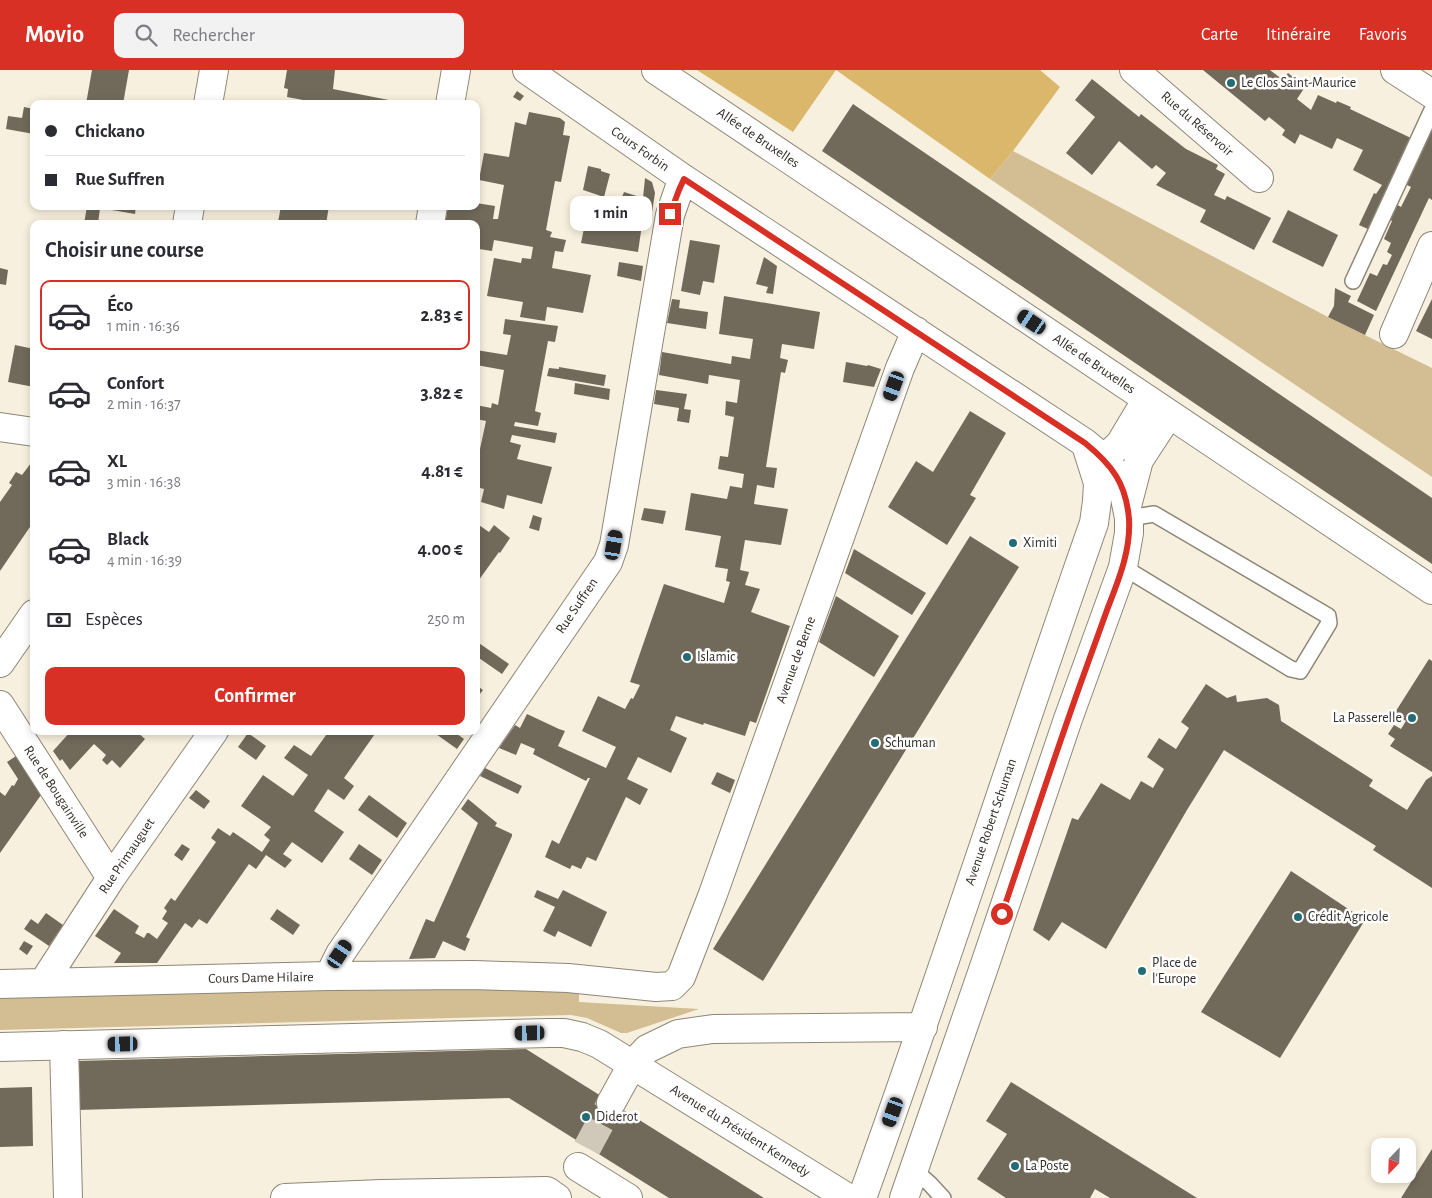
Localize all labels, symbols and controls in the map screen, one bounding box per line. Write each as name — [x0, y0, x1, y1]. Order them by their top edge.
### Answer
search box — [114, 13, 464, 58]
icon: search — [132, 21, 160, 49]
text: Movio — [25, 23, 84, 47]
text: Rechercher — [172, 26, 255, 45]
text: Carte — [1201, 26, 1238, 44]
text: Itinéraire — [1266, 26, 1331, 44]
text: Favoris — [1359, 26, 1407, 44]
place label: Le Clos Saint-Maurice — [1241, 76, 1356, 90]
marker: Le Clos Saint-Maurice — [1225, 77, 1237, 89]
street label: Rue du Réservoir — [1158, 89, 1236, 159]
street label: Allée de Bruxelles — [714, 105, 802, 171]
text: Chickano — [75, 122, 145, 141]
street label: Cours Forbin — [608, 124, 672, 174]
text: Rue Suffren — [75, 170, 165, 189]
callout: 1 min — [570, 196, 652, 232]
route end — [659, 203, 681, 225]
text: 1 min — [594, 205, 628, 221]
text: Choisir une course — [45, 239, 204, 261]
icon: car — [47, 293, 92, 338]
text: Éco — [107, 296, 133, 315]
text: 2.83 € — [420, 306, 463, 325]
car — [1015, 307, 1048, 337]
text: 1 min · 16:36 — [107, 318, 180, 334]
street label: Allée de Bruxelles — [1050, 331, 1138, 397]
car — [881, 369, 906, 403]
icon: car — [47, 371, 92, 416]
text: Confort — [107, 374, 164, 393]
text: 3.82 € — [420, 384, 463, 403]
text: 2 min · 16:37 — [107, 396, 181, 412]
icon: car — [47, 449, 92, 494]
text: XL — [107, 452, 127, 471]
text: 4.81 € — [421, 462, 463, 481]
text: 3 min · 16:38 — [107, 474, 181, 490]
icon: car — [47, 527, 92, 572]
car — [604, 529, 623, 561]
text: Black — [107, 530, 149, 549]
place label: Ximiti — [1023, 536, 1057, 550]
marker: Ximiti — [1007, 537, 1019, 549]
text: 4.00 € — [418, 540, 463, 559]
text: 4 min · 16:39 — [107, 552, 182, 568]
street label: Rue Suffren — [553, 576, 601, 636]
icon: cash — [45, 606, 73, 634]
text: Espèces — [85, 610, 143, 629]
text: 250 m — [427, 611, 465, 627]
street label: Avenue de Berne — [774, 615, 818, 705]
place label: Islamic — [697, 650, 736, 664]
marker: Islamic — [681, 651, 693, 663]
button: Confirmer — [45, 667, 465, 725]
place label: La Passerelle — [1333, 711, 1402, 725]
marker: La Passerelle — [1406, 712, 1418, 724]
place label: Schuman — [885, 736, 936, 750]
marker: Schuman — [869, 737, 881, 749]
street label: Rue de Bougainville — [21, 743, 91, 841]
street label: Avenue Robert Schuman — [963, 757, 1019, 887]
street label: Rue Primauguet — [97, 815, 158, 896]
route start — [991, 903, 1013, 925]
place label: Crédit Agricole — [1308, 910, 1388, 924]
marker: Crédit Agricole — [1292, 911, 1304, 923]
car — [325, 937, 354, 971]
place label: Place de l'Europe — [1152, 956, 1197, 986]
marker: Place de l'Europe — [1136, 965, 1148, 977]
street label: Cours Dame Hilaire — [208, 970, 314, 986]
car — [514, 1025, 545, 1041]
car — [107, 1036, 138, 1052]
street label: Avenue du Président Kennedy — [668, 1082, 812, 1180]
car — [880, 1095, 905, 1129]
place label: Diderot — [596, 1110, 639, 1124]
marker: Diderot — [580, 1111, 592, 1123]
north arrow — [1371, 1138, 1416, 1182]
map controls — [1371, 1138, 1416, 1183]
place label: La Poste — [1025, 1159, 1069, 1173]
marker: La Poste — [1009, 1160, 1021, 1172]

